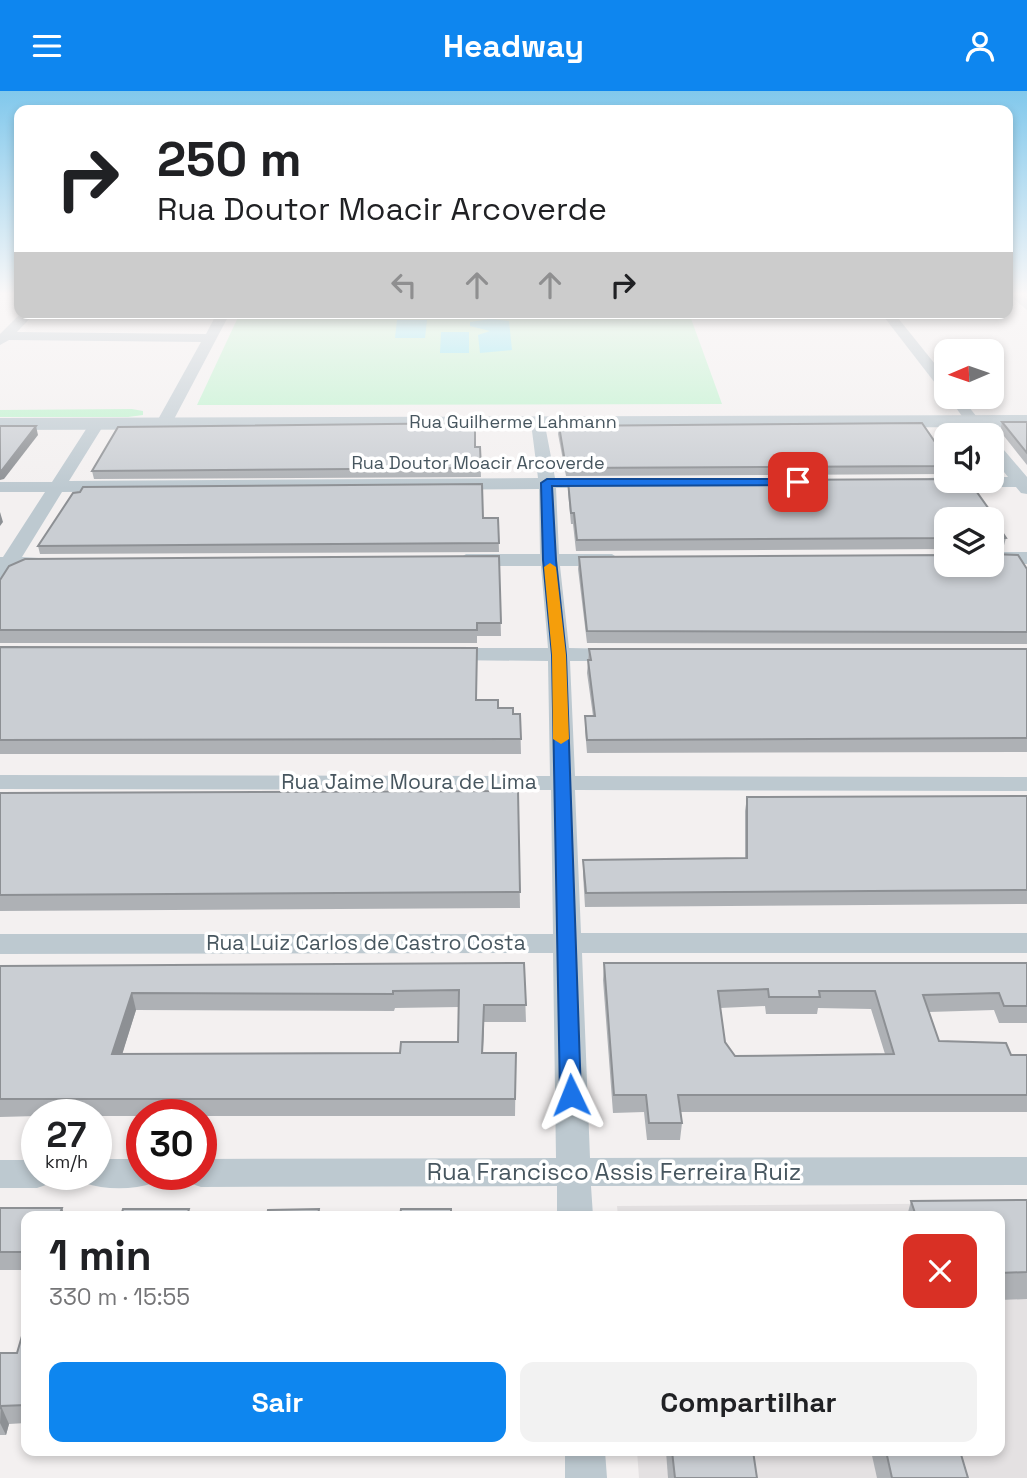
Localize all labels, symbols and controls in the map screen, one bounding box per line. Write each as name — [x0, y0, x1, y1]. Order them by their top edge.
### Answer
text: Headway — [443, 26, 584, 66]
icon: menu — [28, 27, 66, 65]
icon: person — [961, 27, 999, 65]
text: 250 m — [157, 128, 302, 190]
icon: right — [42, 133, 133, 224]
text: Rua Doutor Moacir Arcoverde — [157, 189, 607, 229]
icon: left — [385, 266, 423, 304]
icon: ahead — [458, 266, 496, 304]
icon: ahead — [531, 266, 569, 304]
icon: right — [604, 266, 642, 304]
north arrow — [934, 339, 1004, 409]
map controls — [934, 339, 1004, 577]
street label: Rua Guilherme Lahmann — [409, 410, 617, 433]
button: sound — [934, 423, 1004, 493]
street label: Rua Doutor Moacir Arcoverde — [351, 451, 605, 474]
pin — [768, 452, 828, 512]
icon: arrive — [779, 463, 817, 501]
button: layers — [934, 507, 1004, 577]
street label: Rua Jaime Moura de Lima — [281, 768, 537, 795]
street label: Rua Luiz Carlos de Castro Costa — [206, 929, 526, 956]
position arrow — [534, 1058, 608, 1132]
speed limit sign: 30 — [126, 1099, 217, 1190]
text: 27 — [47, 1113, 86, 1157]
text: km/h — [45, 1150, 88, 1173]
street label: Rua Francisco Assis Ferreira Ruiz — [427, 1156, 801, 1187]
text: 1 min — [49, 1229, 152, 1282]
button: close — [903, 1234, 977, 1308]
text: 330 m · 15:55 — [49, 1282, 190, 1312]
button: Sair — [49, 1362, 506, 1442]
button: Compartilhar — [520, 1362, 977, 1442]

